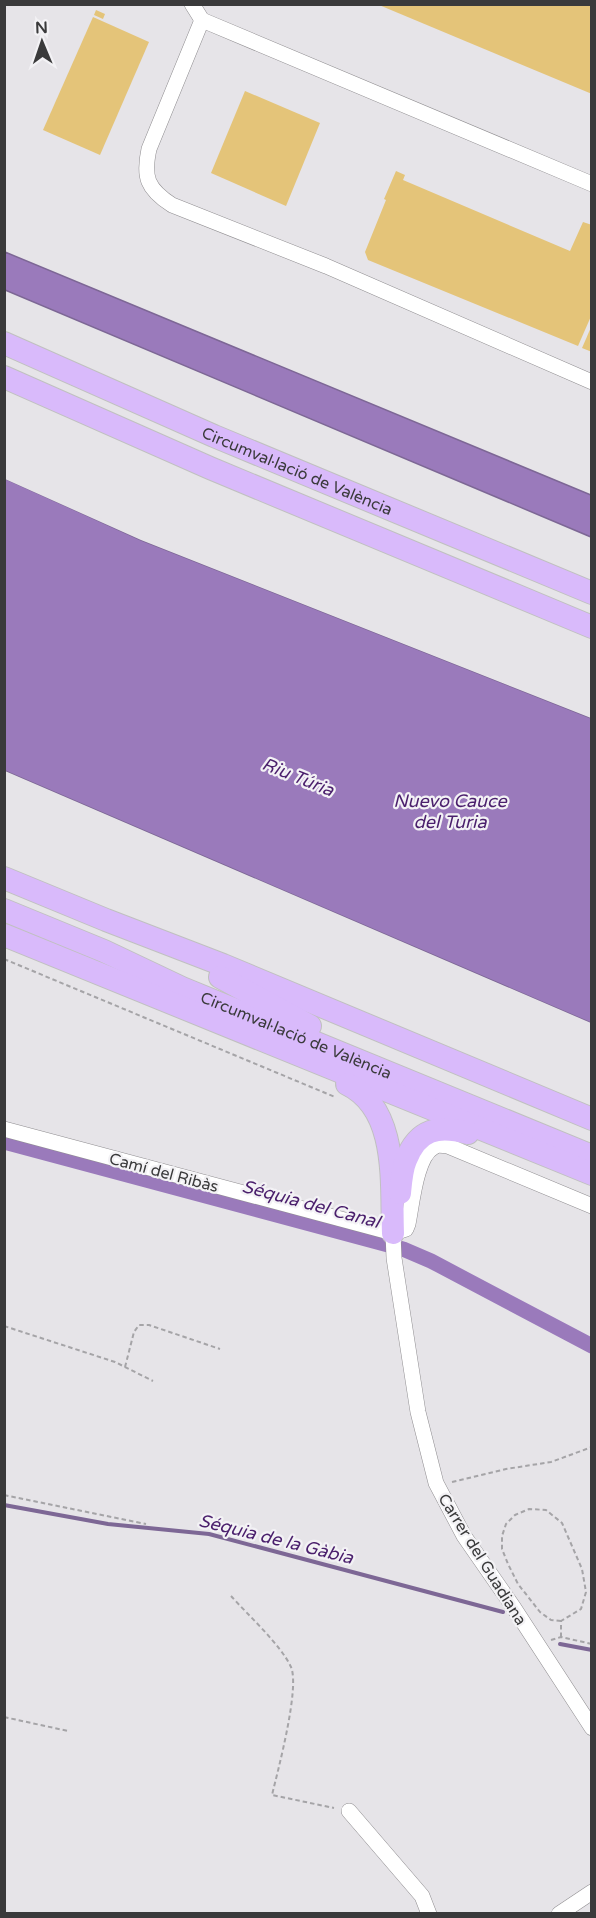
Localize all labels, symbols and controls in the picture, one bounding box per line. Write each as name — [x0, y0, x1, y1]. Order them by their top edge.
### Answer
north arrow — [12, 12, 72, 72]
text: N — [35, 18, 48, 38]
street label: Circumval·lació de València — [199, 423, 395, 520]
water label: Riu Túria — [259, 753, 338, 802]
water label: Nuevo Cauce del Turia — [393, 790, 508, 833]
street label: Circumval·lació de València — [197, 988, 394, 1084]
street label: Camí del Ribàs — [107, 1149, 221, 1197]
water label: Séquia del Canal — [240, 1175, 385, 1234]
street label: Carrer del Guadiana — [434, 1490, 531, 1629]
water label: Séquia de la Gàbia — [197, 1509, 356, 1569]

